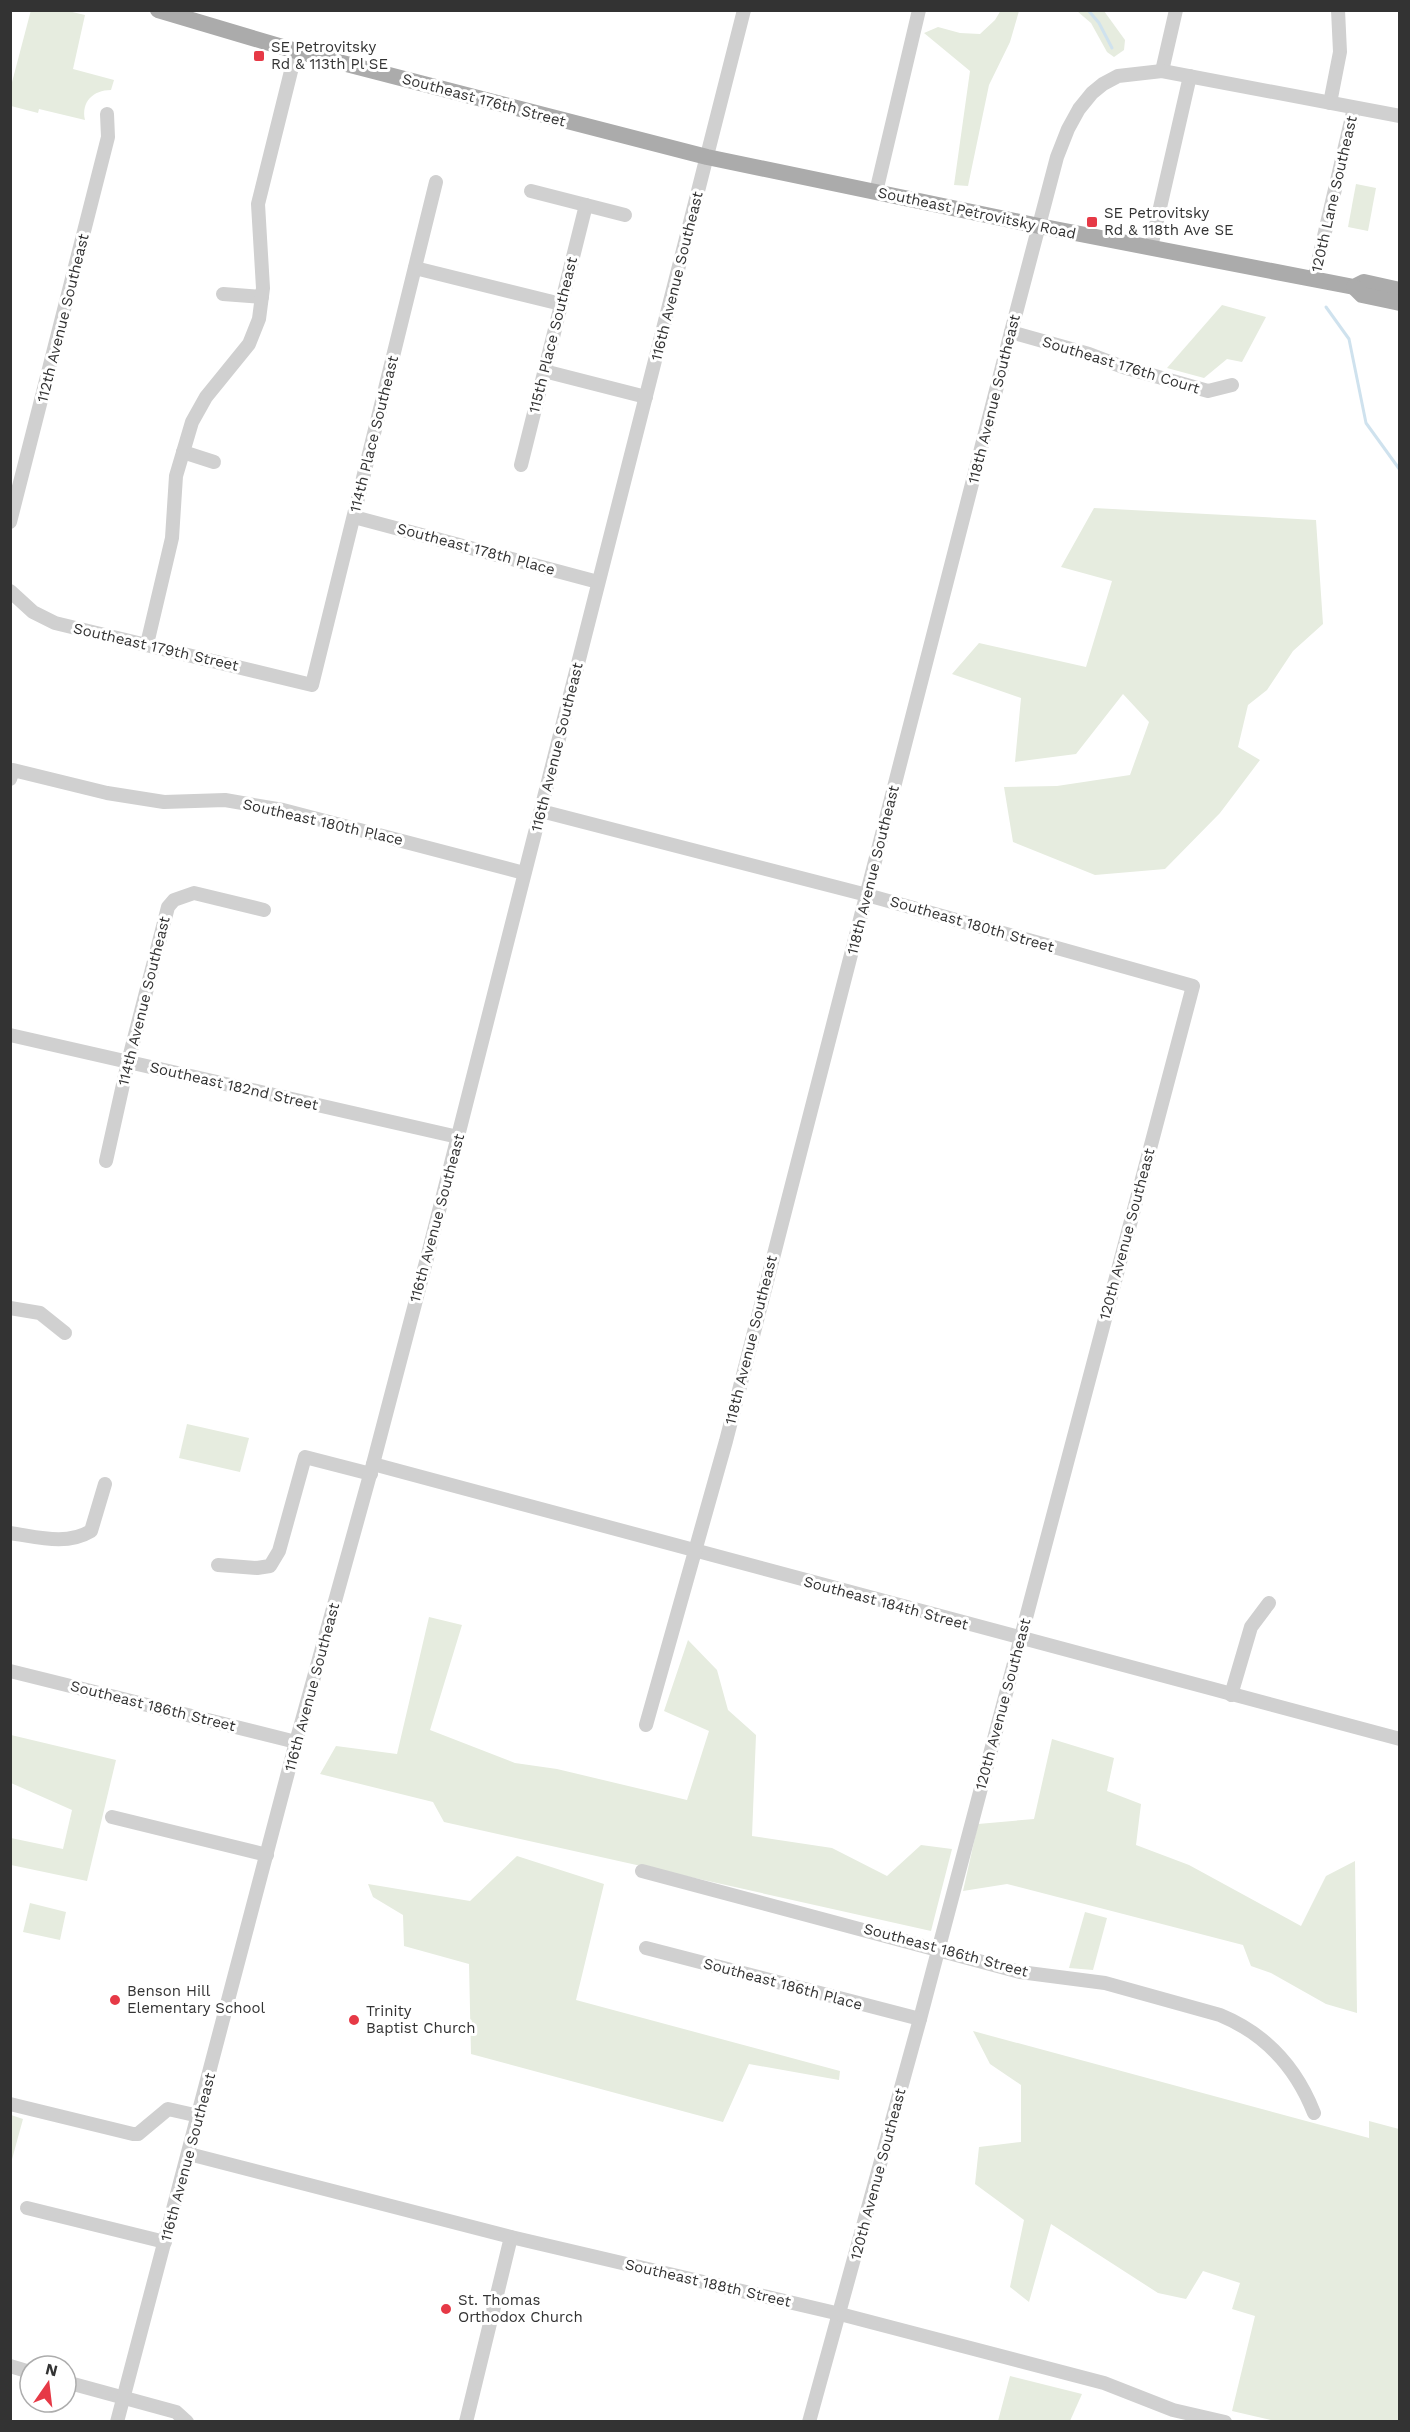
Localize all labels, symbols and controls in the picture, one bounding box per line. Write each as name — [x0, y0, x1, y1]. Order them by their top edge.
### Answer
place label: SE Petrovitsky Rd & 113th Pl SE — [271, 38, 388, 73]
marker: SE Petrovitsky Rd & 113th Pl SE — [252, 49, 266, 63]
street label: Southeast 176th Street — [400, 69, 568, 131]
street label: 120th Lane Southeast — [1307, 113, 1361, 274]
street label: Southeast Petrovitsky Road — [876, 183, 1078, 243]
street label: 116th Avenue Southeast — [647, 189, 707, 363]
place label: SE Petrovitsky Rd & 118th Ave SE — [1104, 204, 1234, 239]
marker: SE Petrovitsky Rd & 118th Ave SE — [1085, 215, 1099, 229]
street label: 112th Avenue Southeast — [33, 231, 93, 404]
street label: 115th Place Southeast — [525, 254, 581, 415]
street label: 118th Avenue Southeast — [964, 312, 1024, 486]
street label: Southeast 176th Court — [1040, 332, 1203, 398]
street label: 114th Place Southeast — [346, 353, 402, 514]
street label: Southeast 178th Place — [395, 519, 557, 579]
street label: Southeast 179th Street — [72, 619, 241, 675]
street label: 116th Avenue Southeast — [527, 660, 587, 834]
street label: 118th Avenue Southeast — [843, 783, 903, 957]
street label: Southeast 180th Place — [241, 795, 405, 849]
street label: Southeast 180th Street — [888, 892, 1057, 956]
street label: 114th Avenue Southeast — [114, 914, 174, 1088]
street label: Southeast 182nd Street — [148, 1058, 321, 1114]
street label: 116th Avenue Southeast — [406, 1131, 468, 1304]
street label: 120th Avenue Southeast — [1095, 1146, 1159, 1322]
street label: 118th Avenue Southeast — [721, 1253, 781, 1427]
street label: Southeast 184th Street — [802, 1572, 971, 1634]
street label: 116th Avenue Southeast — [281, 1600, 343, 1773]
street label: 120th Avenue Southeast — [971, 1616, 1035, 1792]
street label: Southeast 186th Street — [69, 1677, 238, 1735]
street label: Southeast 186th Street — [862, 1919, 1031, 1981]
street label: Southeast 186th Place — [702, 1954, 864, 2014]
place label: Benson Hill Elementary School — [127, 1982, 266, 2017]
marker: Benson Hill Elementary School — [108, 1993, 122, 2007]
place label: Trinity Baptist Church — [366, 2002, 476, 2037]
marker: Trinity Baptist Church — [347, 2013, 361, 2027]
street label: 116th Avenue Southeast — [157, 2070, 219, 2243]
street label: 120th Avenue Southeast — [846, 2086, 910, 2262]
street label: Southeast 188th Street — [623, 2255, 793, 2311]
place label: St. Thomas Orthodox Church — [458, 2291, 583, 2326]
marker: St. Thomas Orthodox Church — [439, 2302, 453, 2316]
north arrow — [18, 2354, 78, 2414]
text: N — [43, 2359, 60, 2381]

